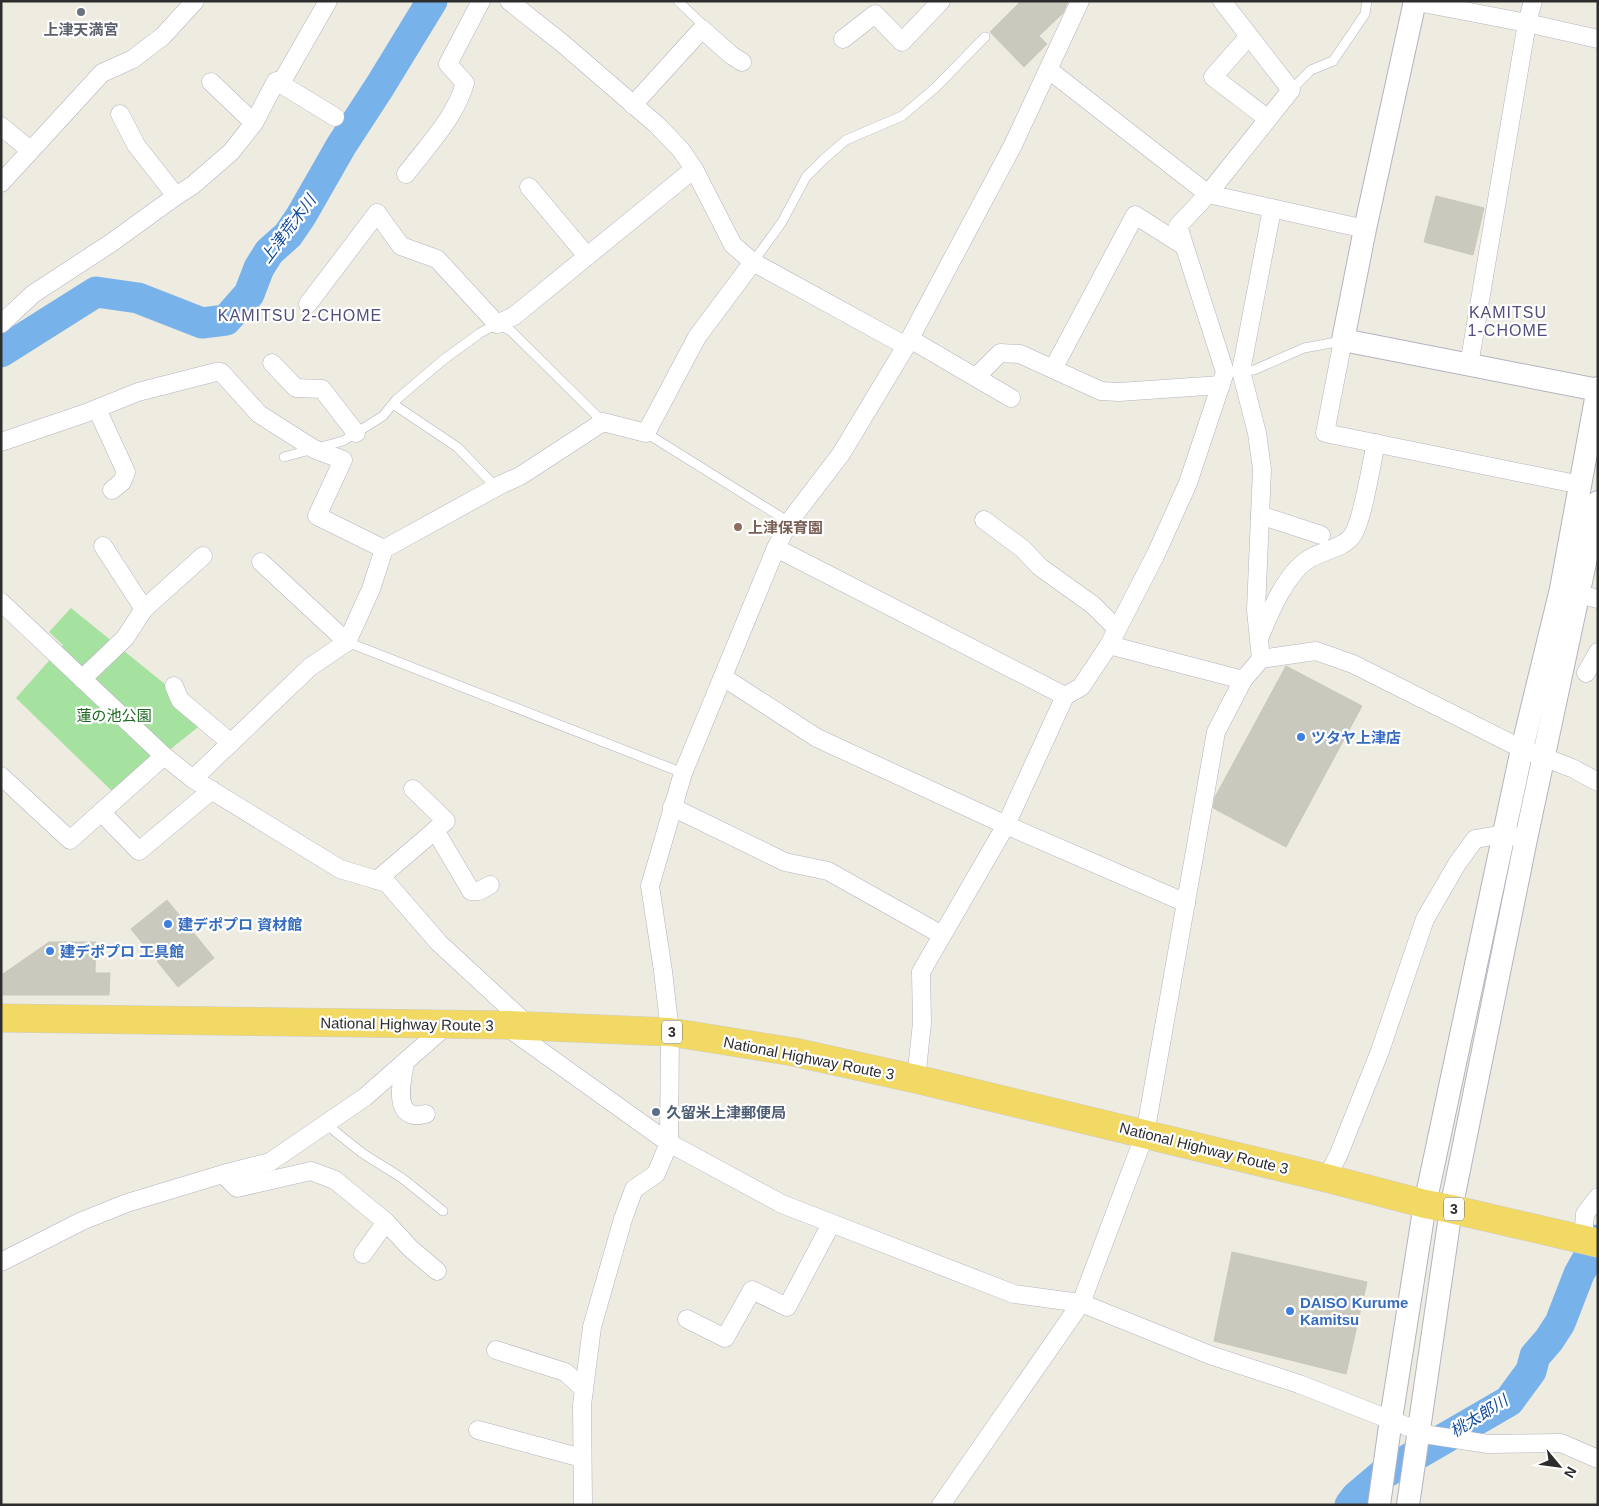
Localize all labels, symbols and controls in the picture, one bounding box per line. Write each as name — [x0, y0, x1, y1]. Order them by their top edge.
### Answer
marker: 上津天満宮 — [75, 6, 87, 18]
place label: 上津天満宮 — [43, 21, 119, 38]
water label: 上津荒木川 — [257, 190, 320, 266]
district label: KAMITSU 1-CHOME — [1468, 304, 1548, 339]
district label: KAMITSU 2-CHOME — [218, 307, 382, 324]
place label: 上津保育園 — [748, 519, 823, 536]
marker: 上津保育園 — [732, 521, 744, 533]
park label: 蓮の池公園 — [76, 707, 152, 724]
place label: ツタヤ上津店 — [1311, 729, 1401, 746]
marker: ツタヤ上津店 — [1295, 731, 1307, 743]
place label: 建デポプロ 資材館 — [178, 916, 302, 933]
marker: 建デポプロ 資材館 — [162, 918, 174, 930]
place label: 建デポプロ 工具館 — [60, 943, 184, 960]
marker: 建デポプロ 工具館 — [44, 945, 56, 957]
street label: National Highway Route 3 — [320, 1014, 494, 1034]
road number: 3 — [662, 1020, 682, 1044]
street label: National Highway Route 3 — [722, 1033, 896, 1083]
place label: 久留米上津郵便局 — [666, 1104, 786, 1121]
marker: 久留米上津郵便局 — [650, 1106, 662, 1118]
street label: National Highway Route 3 — [1118, 1119, 1290, 1177]
road number: 3 — [1444, 1198, 1464, 1220]
place label: DAISO Kurume Kamitsu — [1300, 1294, 1408, 1328]
marker: DAISO Kurume Kamitsu — [1284, 1305, 1296, 1317]
water label: 桃太郎川 — [1447, 1391, 1512, 1440]
north arrow — [1534, 1441, 1584, 1491]
text: N — [1561, 1464, 1580, 1481]

